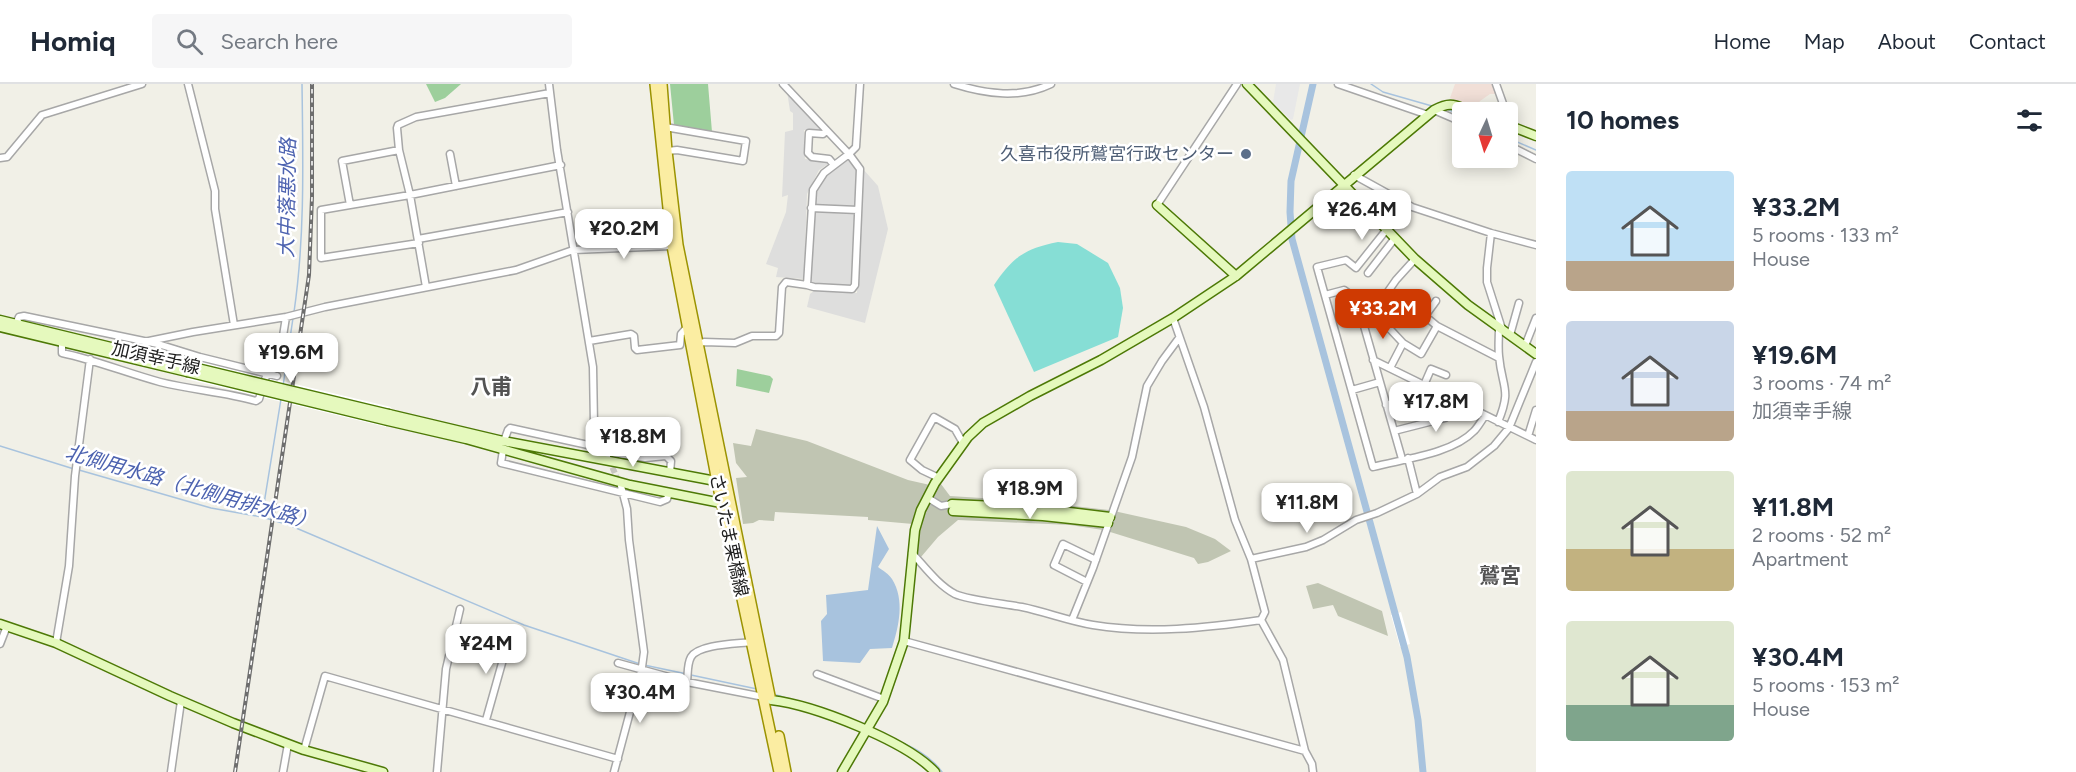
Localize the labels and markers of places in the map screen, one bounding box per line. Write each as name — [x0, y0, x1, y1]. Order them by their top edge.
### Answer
place label: 久喜市役所鷲宮行政センター — [1000, 143, 1234, 165]
marker: 久喜市役所鷲宮行政センター — [1239, 147, 1253, 161]
pin: ¥26.4M — [1313, 190, 1411, 241]
pin: ¥20.2M — [575, 209, 673, 260]
pin: ¥33.2M — [1334, 289, 1432, 340]
pin: ¥19.6M — [242, 333, 340, 384]
pin: ¥17.8M — [1387, 382, 1485, 433]
pin: ¥18.8M — [584, 417, 682, 468]
pin: ¥18.9M — [981, 469, 1079, 520]
pin: ¥11.8M — [1258, 483, 1356, 534]
pin: ¥24M — [450, 624, 522, 675]
pin: ¥30.4M — [591, 673, 689, 724]

